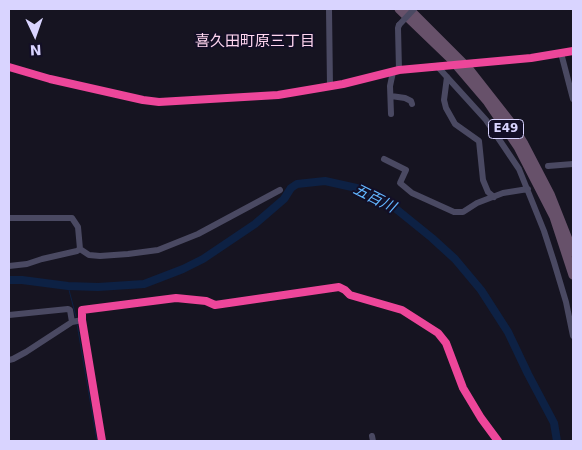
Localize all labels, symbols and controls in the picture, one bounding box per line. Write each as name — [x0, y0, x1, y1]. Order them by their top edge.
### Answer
north arrow — [10, 10, 60, 60]
district label: 喜久田町原三丁目 — [195, 33, 315, 51]
text: N — [30, 42, 42, 58]
road number: E49 — [488, 120, 524, 138]
water label: 五百川 — [350, 181, 398, 217]

